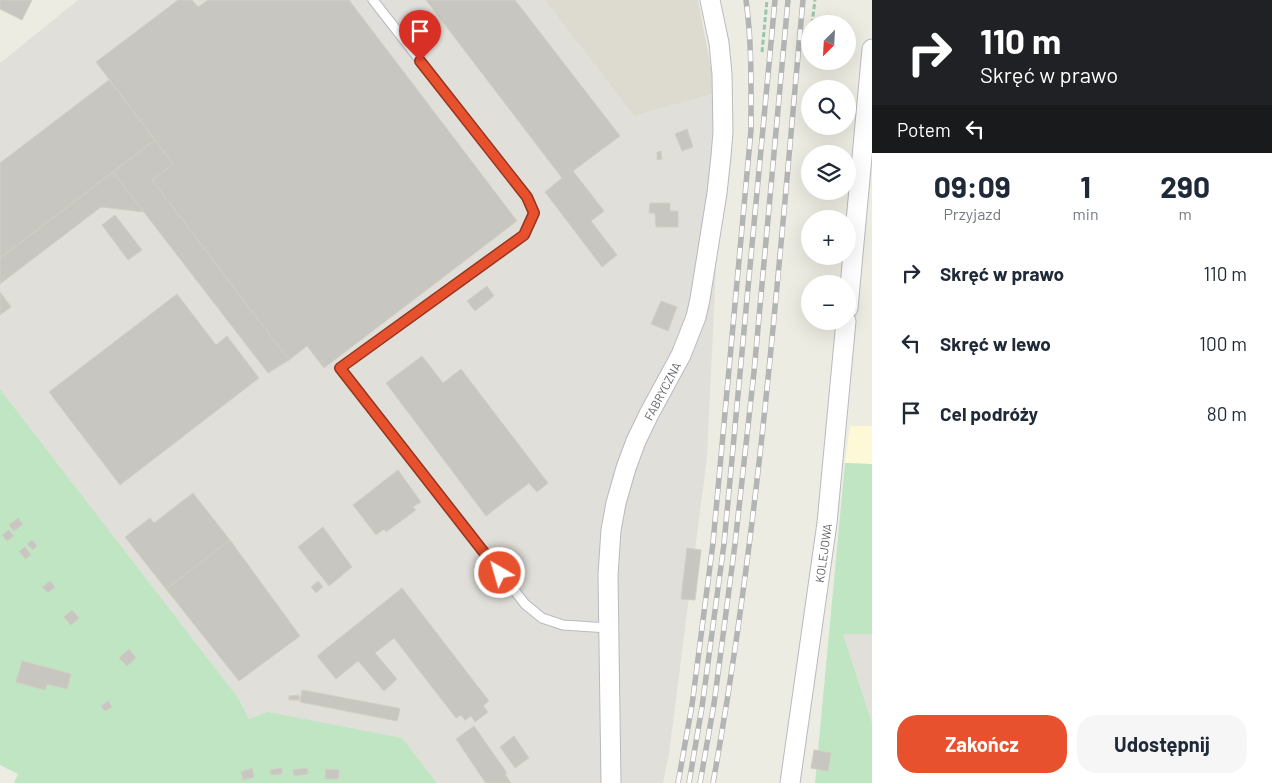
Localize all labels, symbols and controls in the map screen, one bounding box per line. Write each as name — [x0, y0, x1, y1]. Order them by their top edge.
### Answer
pin — [399, 10, 441, 61]
north arrow — [801, 15, 856, 70]
map controls — [801, 15, 856, 330]
icon: arrive — [406, 17, 434, 45]
text: 110 m — [980, 19, 1061, 61]
icon: right — [897, 20, 962, 85]
text: Skręć w prawo — [980, 61, 1118, 87]
button: search — [801, 80, 856, 135]
icon: left — [961, 115, 989, 143]
text: Potem — [897, 118, 951, 141]
button: layers — [801, 145, 856, 200]
text: 09:09 — [934, 168, 1011, 204]
text: 1 — [1080, 168, 1091, 204]
text: 290 — [1160, 168, 1210, 204]
text: Przyjazd — [943, 204, 1001, 223]
text: min — [1073, 204, 1099, 223]
text: m — [1179, 204, 1192, 223]
button: + — [801, 210, 856, 265]
icon: right — [897, 259, 925, 287]
text: Skręć w prawo — [940, 262, 1064, 285]
text: 110 m — [1203, 262, 1247, 285]
button: − — [801, 275, 856, 330]
icon: left — [897, 329, 925, 357]
text: Skręć w lewo — [940, 332, 1051, 355]
text: 100 m — [1199, 332, 1247, 355]
street label: FABRYCZNA — [641, 359, 683, 423]
icon: arrive — [897, 399, 925, 427]
text: Cel podróży — [940, 402, 1038, 425]
text: 80 m — [1207, 402, 1247, 425]
street label: KOLEJOWA — [812, 523, 834, 583]
position arrow — [473, 546, 525, 598]
button: Zakończ — [897, 715, 1067, 773]
button: Udostępnij — [1077, 715, 1247, 773]

